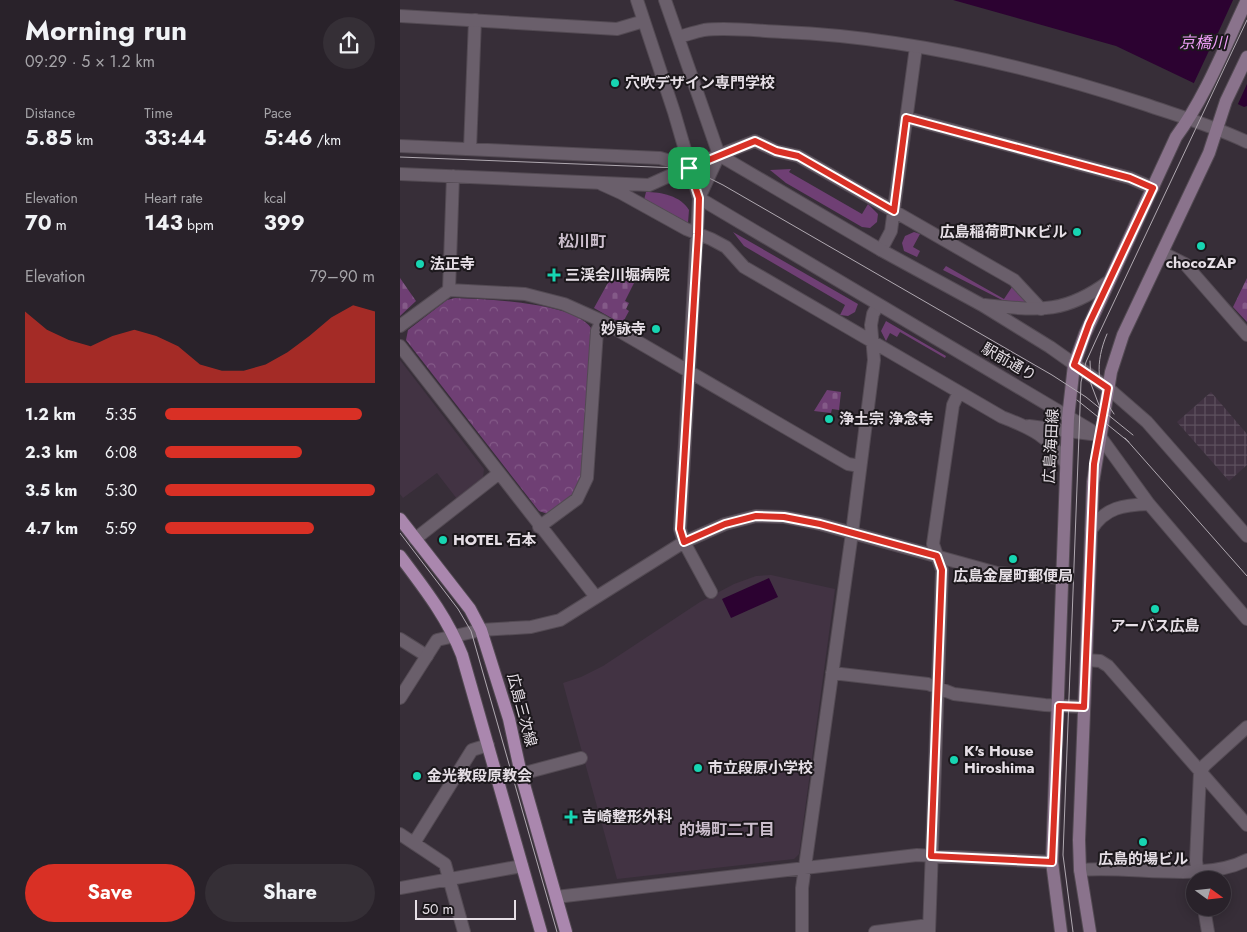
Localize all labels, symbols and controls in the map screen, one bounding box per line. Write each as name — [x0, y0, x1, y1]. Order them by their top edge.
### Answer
text: Morning run — [25, 10, 187, 51]
button: share — [323, 17, 375, 69]
water label: 京橋川 — [1179, 31, 1229, 54]
text: 09:29 · 5 × 1.2 km — [25, 50, 155, 73]
place label: 穴吹デザイン専門学校 — [625, 72, 775, 94]
marker: 穴吹デザイン専門学校 — [609, 77, 621, 89]
text: Distance — [25, 103, 75, 123]
text: Time — [144, 103, 173, 123]
text: Pace — [264, 103, 292, 123]
text: 5.85 — [25, 123, 72, 153]
text: 33:44 — [144, 123, 207, 153]
text: 5:46 — [264, 123, 313, 153]
text: km — [72, 130, 93, 150]
text: /km — [313, 130, 341, 150]
pin — [668, 147, 710, 189]
icon: arrive — [675, 154, 703, 182]
text: Elevation — [25, 188, 78, 208]
text: Heart rate — [144, 188, 203, 208]
text: kcal — [264, 188, 286, 208]
text: 70 — [25, 208, 52, 238]
text: 143 — [144, 208, 183, 238]
text: 399 — [264, 208, 305, 238]
text: m — [52, 215, 67, 235]
text: bpm — [183, 215, 214, 235]
place label: 広島稲荷町NKビル — [940, 221, 1067, 243]
marker: 広島稲荷町NKビル — [1071, 226, 1083, 238]
district label: 松川町 — [558, 230, 606, 253]
marker: chocoZAP — [1195, 240, 1207, 252]
place label: chocoZAP — [1166, 252, 1236, 274]
place label: 法正寺 — [430, 253, 475, 275]
marker: 法正寺 — [414, 258, 426, 270]
place label: 三渓会川堀病院 — [565, 264, 670, 286]
text: Elevation — [25, 265, 85, 288]
text: 79–90 m — [309, 265, 375, 288]
marker: 三渓会川堀病院 — [547, 268, 561, 282]
place label: 妙詠寺 — [601, 318, 646, 340]
marker: 妙詠寺 — [650, 323, 662, 335]
street label: 駅前通り — [978, 337, 1040, 387]
text: 1.2 km — [25, 403, 76, 426]
text: 5:35 — [105, 403, 137, 426]
place label: 浄土宗 浄念寺 — [839, 408, 934, 430]
street label: 広島海田線 — [1038, 408, 1064, 484]
marker: 浄土宗 浄念寺 — [823, 413, 835, 425]
text: 2.3 km — [25, 441, 78, 464]
text: 6:08 — [105, 441, 137, 464]
text: 3.5 km — [25, 479, 77, 502]
text: 5:30 — [105, 479, 137, 502]
text: 4.7 km — [25, 517, 78, 540]
text: 5:59 — [105, 517, 137, 540]
place label: HOTEL 石本 — [453, 529, 537, 551]
marker: HOTEL 石本 — [437, 534, 449, 546]
marker: 広島金屋町郵便局 — [1007, 553, 1019, 565]
place label: 広島金屋町郵便局 — [953, 565, 1073, 587]
marker: アーバス広島 — [1149, 603, 1161, 615]
place label: アーバス広島 — [1111, 615, 1199, 637]
street label: 広島三次線 — [502, 671, 542, 749]
place label: K's House Hiroshima — [964, 740, 1035, 779]
marker: K's House Hiroshima — [948, 754, 960, 766]
place label: 市立段原小学校 — [708, 757, 813, 779]
marker: 市立段原小学校 — [692, 762, 704, 774]
place label: 金光教段原教会 — [427, 765, 532, 787]
marker: 金光教段原教会 — [411, 770, 423, 782]
place label: 吉崎整形外科 — [582, 806, 672, 828]
marker: 吉崎整形外科 — [564, 810, 578, 824]
district label: 的場町二丁目 — [679, 818, 775, 841]
marker: 広島的場ビル — [1137, 836, 1149, 848]
place label: 広島的場ビル — [1098, 848, 1188, 870]
button: Save — [25, 864, 195, 922]
button: Share — [205, 864, 375, 922]
north arrow — [1186, 871, 1231, 916]
map controls — [1186, 871, 1231, 916]
scale bar — [415, 897, 516, 920]
text: 50 m — [422, 899, 453, 919]

